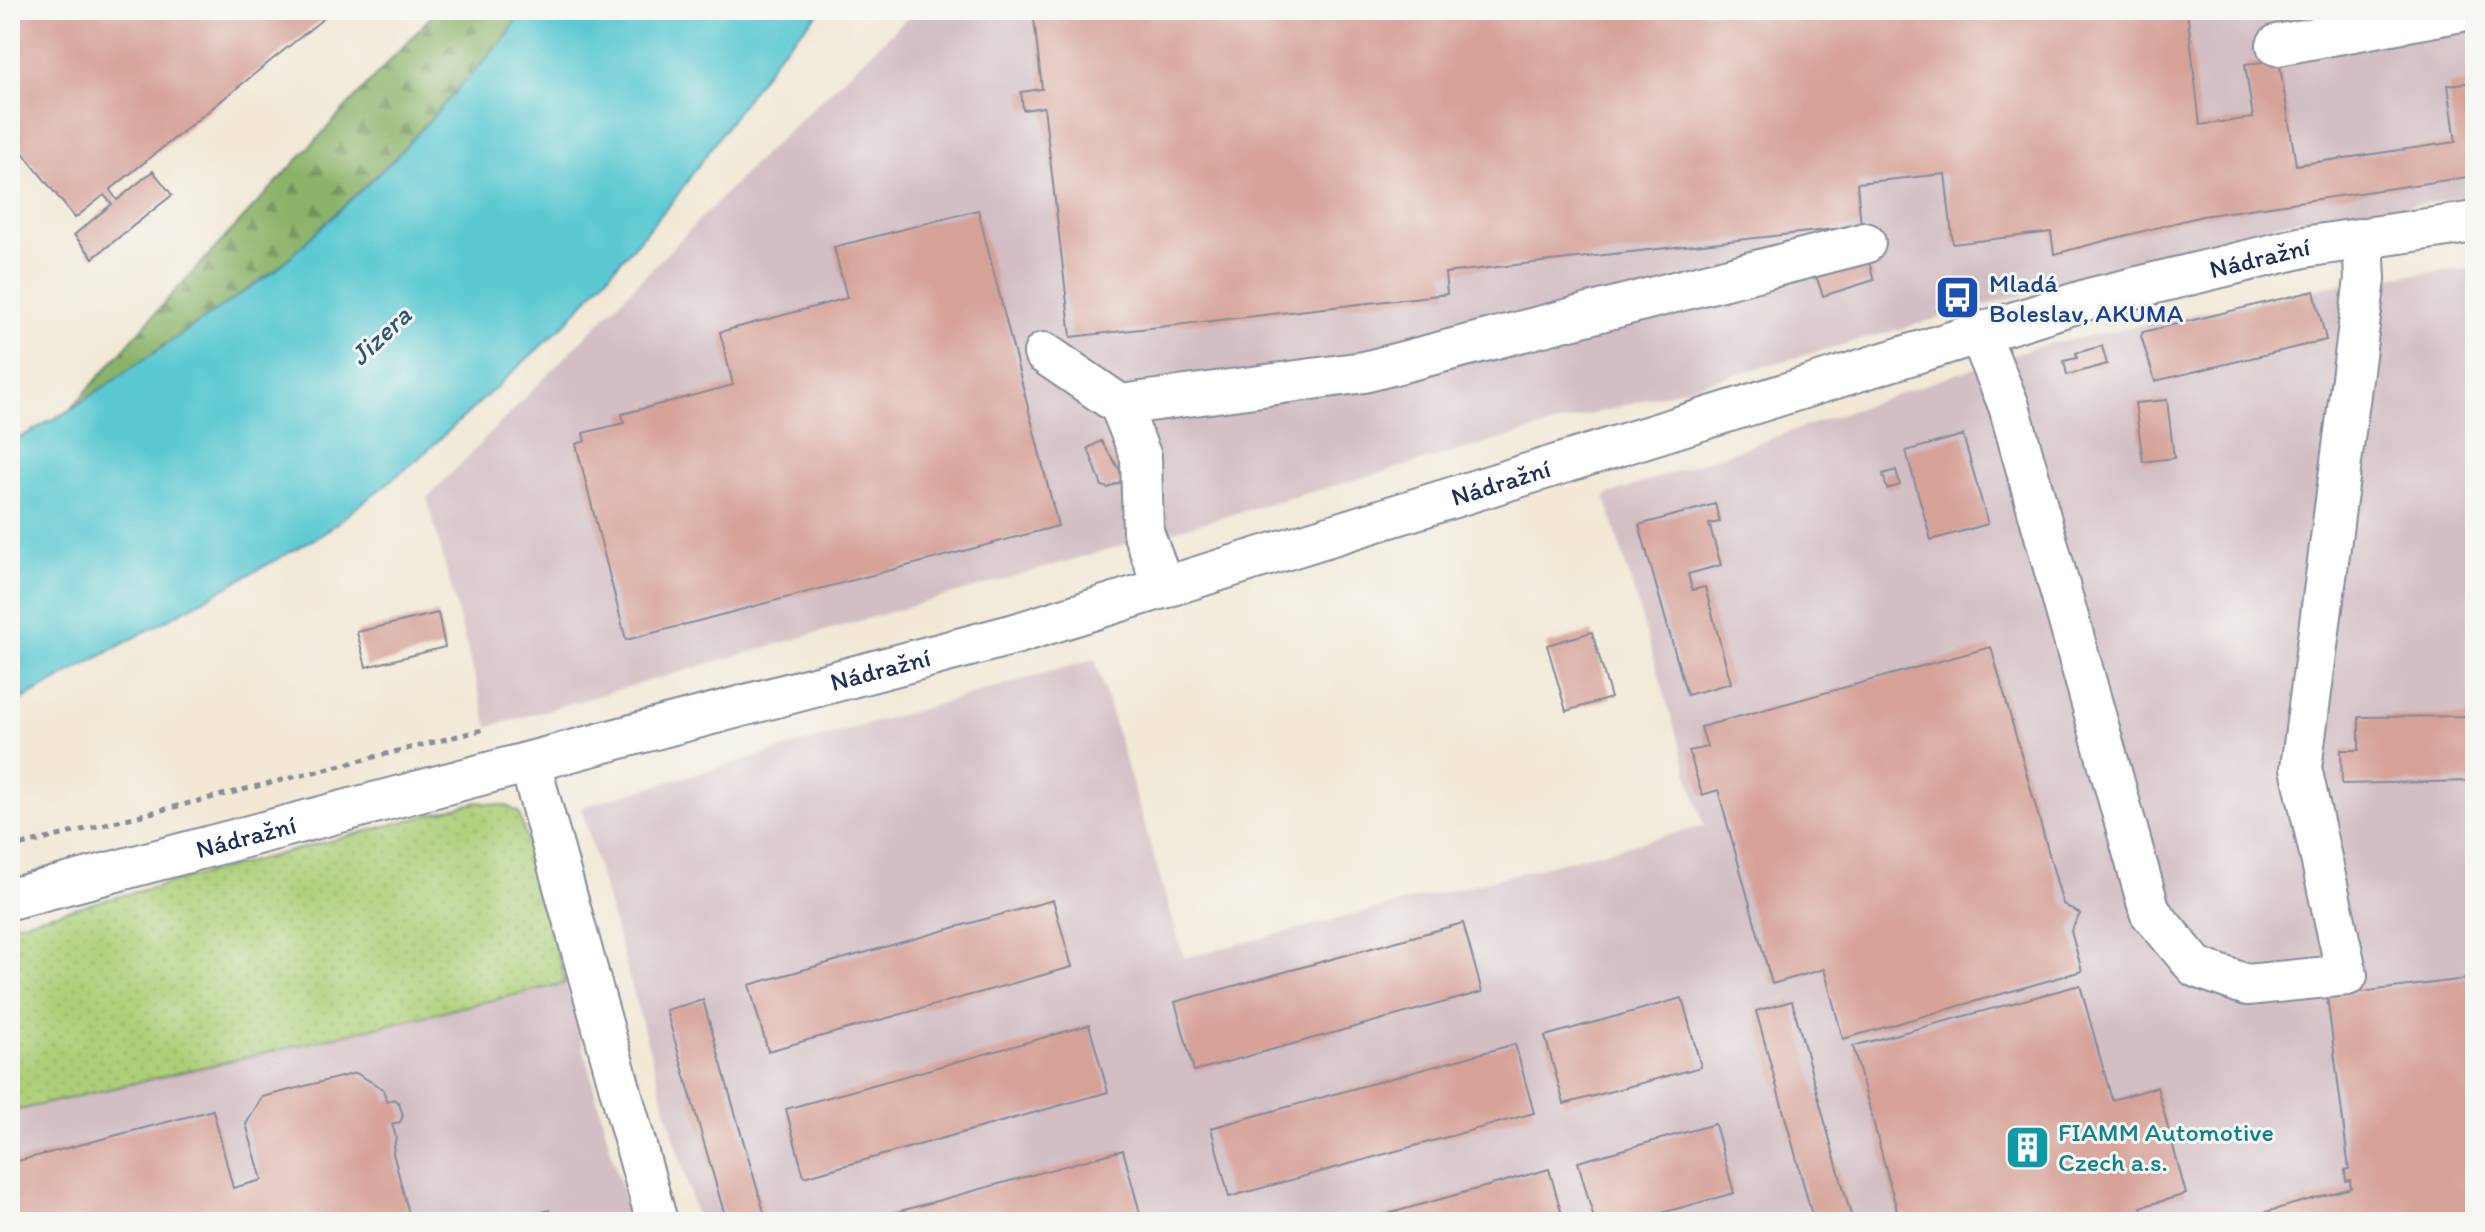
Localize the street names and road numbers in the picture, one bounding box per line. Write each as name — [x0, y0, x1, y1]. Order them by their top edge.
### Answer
street label: Nádražní — [2206, 230, 2312, 285]
street label: Nádražní — [1447, 452, 1555, 513]
street label: Nádražní — [827, 641, 934, 698]
street label: Nádražní — [192, 808, 300, 865]

